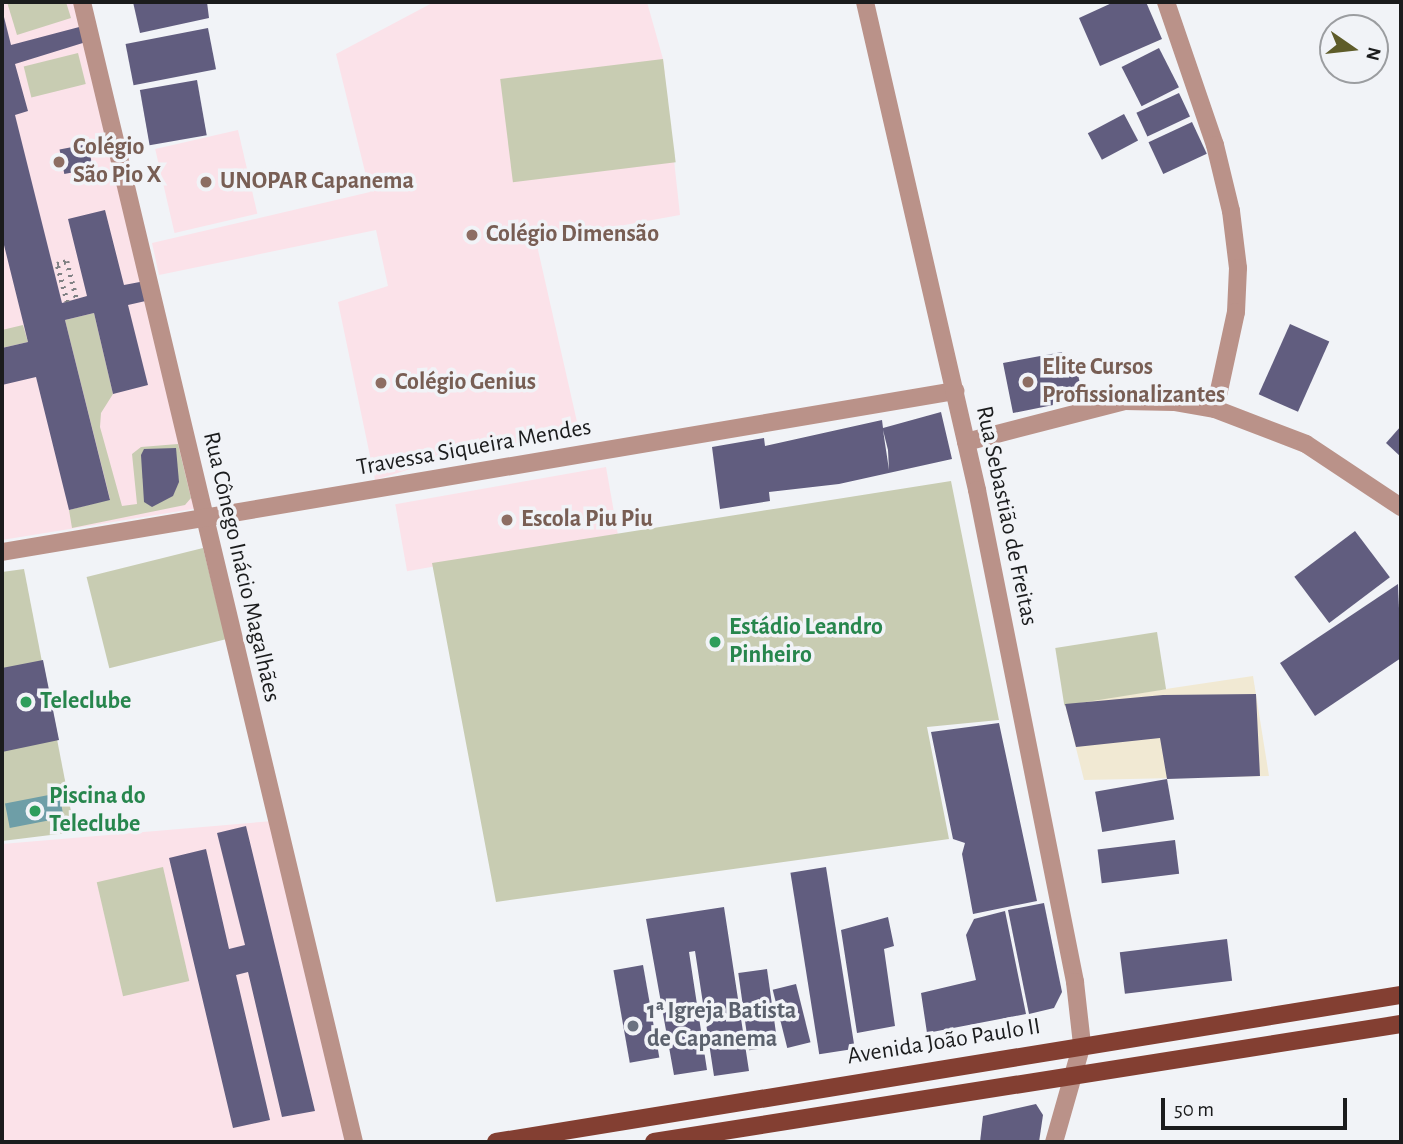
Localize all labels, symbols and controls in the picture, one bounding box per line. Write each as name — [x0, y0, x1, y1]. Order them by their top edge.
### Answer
north arrow — [1319, 14, 1389, 84]
text: N — [1362, 45, 1384, 62]
place label: Colégio São Pio X — [73, 134, 162, 190]
marker: Colégio São Pio X — [51, 154, 67, 170]
place label: UNOPAR Capanema — [220, 168, 414, 196]
marker: UNOPAR Capanema — [198, 174, 214, 190]
place label: Colégio Dimensão — [486, 221, 659, 249]
marker: Colégio Dimensão — [464, 227, 480, 243]
place label: Elite Cursos Profissionalizantes — [1042, 354, 1225, 410]
place label: Colégio Genius — [395, 369, 536, 397]
marker: Elite Cursos Profissionalizantes — [1020, 374, 1036, 390]
marker: Colégio Genius — [373, 375, 389, 391]
street label: Rua Sebastião de Freitas — [969, 404, 1043, 628]
street label: Travessa Siqueira Mendes — [355, 413, 593, 483]
street label: Rua Cônego Inácio Magalhães — [196, 429, 286, 705]
place label: Escola Piu Piu — [521, 506, 653, 534]
marker: Escola Piu Piu — [499, 512, 515, 528]
place label: Estádio Leandro Pinheiro — [729, 614, 883, 670]
marker: Estádio Leandro Pinheiro — [707, 634, 723, 650]
place label: Teleclube — [40, 688, 131, 716]
marker: Teleclube — [18, 694, 34, 710]
place label: Piscina do Teleclube — [49, 783, 146, 839]
marker: Piscina do Teleclube — [27, 803, 43, 819]
place label: 1ª Igreja Batista de Capanema — [647, 998, 796, 1054]
street label: Avenida João Paulo II — [845, 1013, 1043, 1071]
marker: 1ª Igreja Batista de Capanema — [625, 1018, 641, 1034]
scale bar — [1165, 1084, 1350, 1128]
text: 50 m — [1174, 1099, 1214, 1120]

